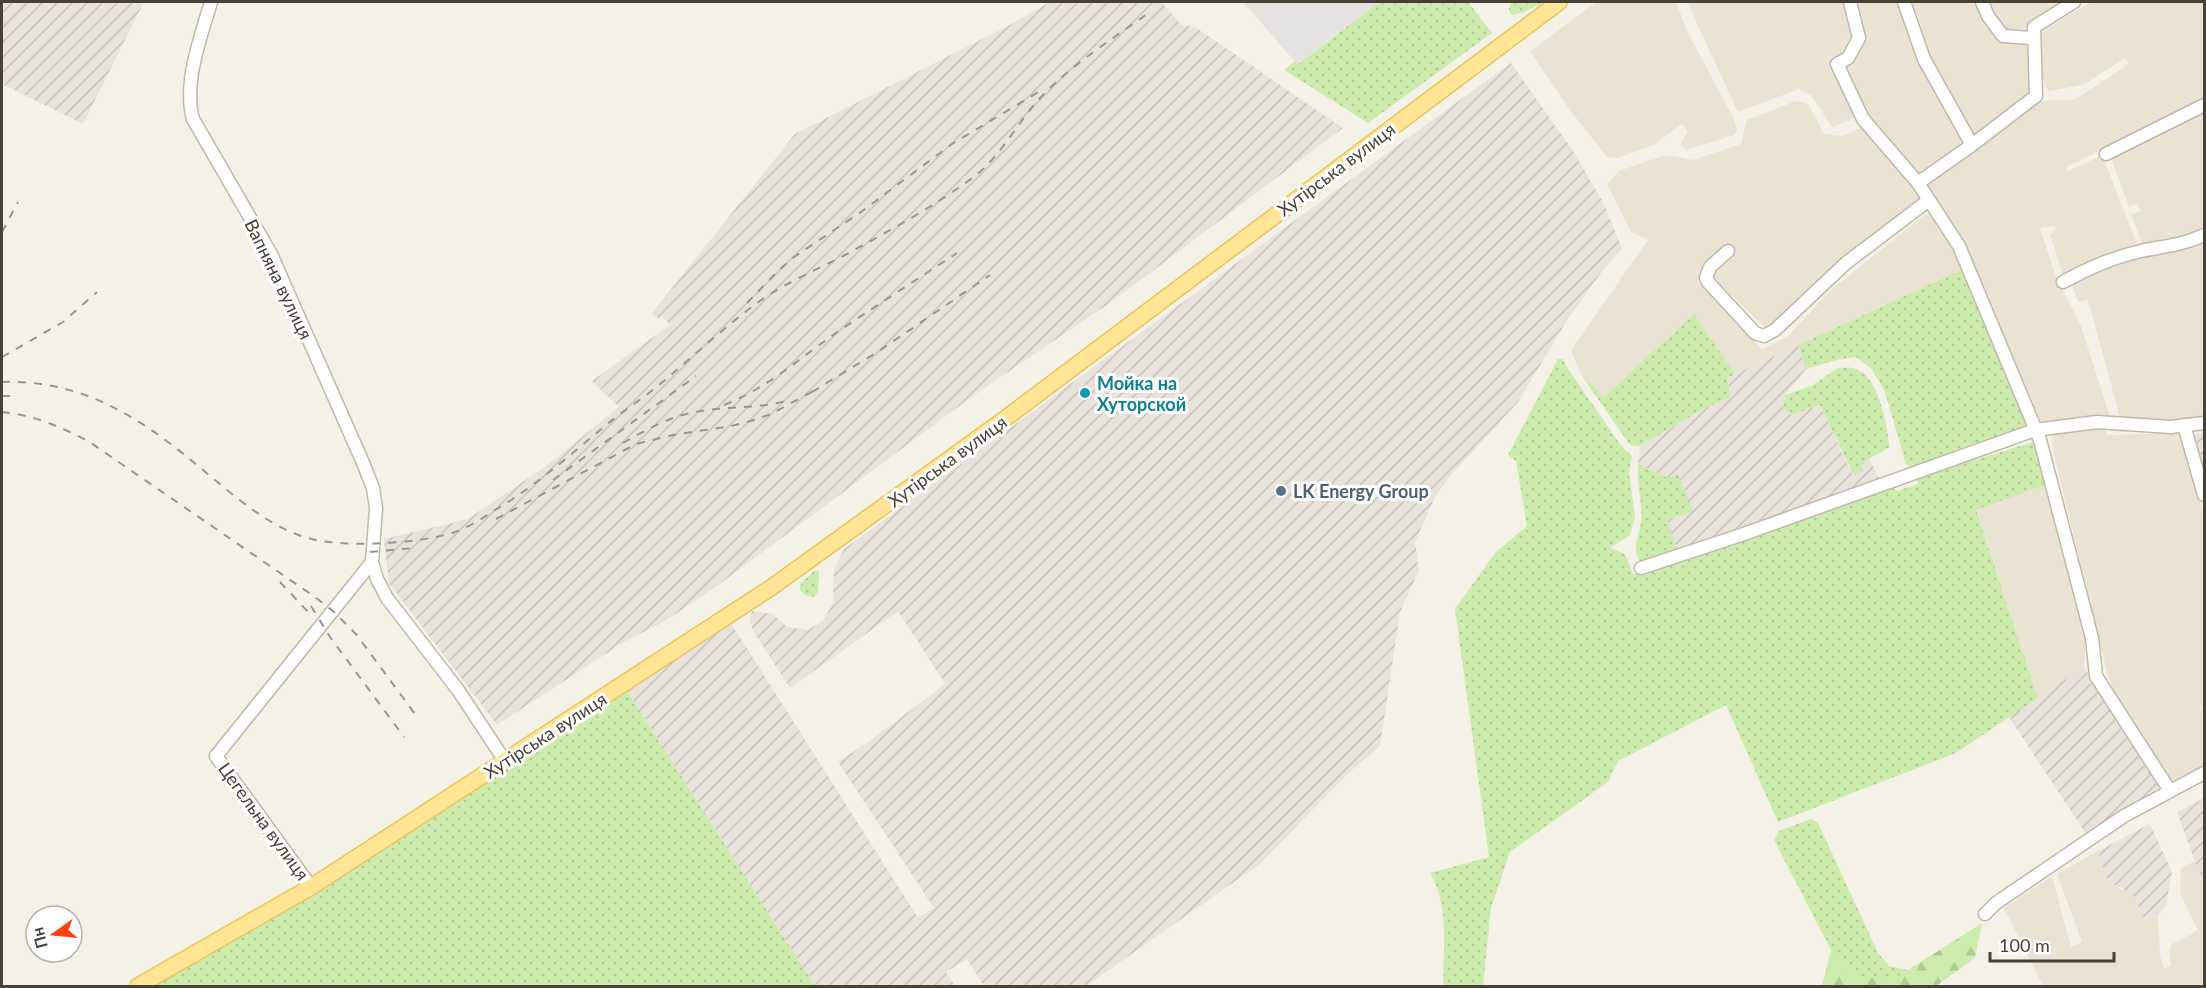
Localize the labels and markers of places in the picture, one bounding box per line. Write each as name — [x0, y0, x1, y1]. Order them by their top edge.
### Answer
place label: Мойка на Хуторской — [1097, 372, 1186, 415]
marker: Мойка на Хуторской — [1078, 386, 1092, 400]
place label: LK Energy Group — [1293, 480, 1429, 502]
marker: LK Energy Group — [1274, 484, 1288, 498]

